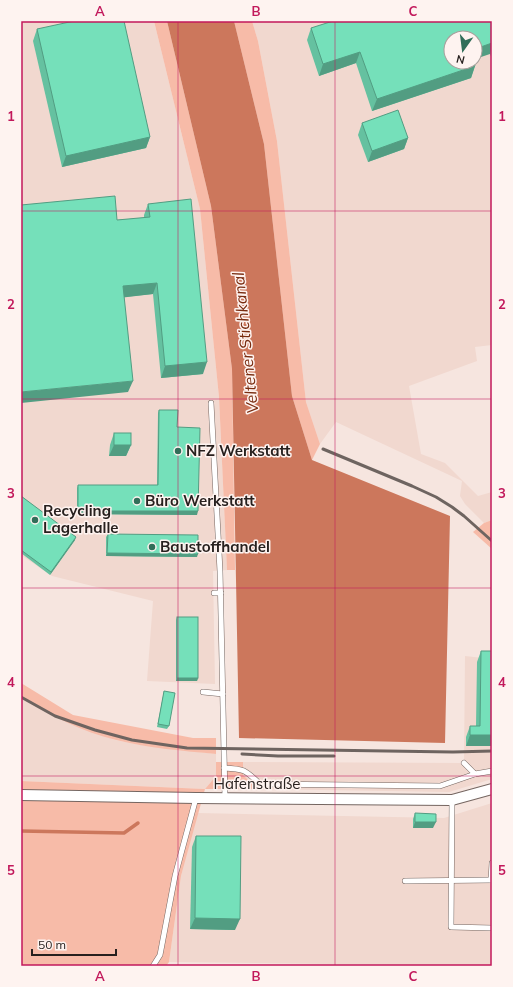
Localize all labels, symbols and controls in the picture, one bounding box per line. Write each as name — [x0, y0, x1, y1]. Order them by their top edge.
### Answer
text: A — [95, 3, 105, 19]
text: B — [252, 3, 261, 19]
text: C — [409, 3, 418, 19]
north arrow — [443, 30, 483, 70]
text: N — [455, 52, 466, 68]
text: 1 — [7, 108, 15, 124]
text: 1 — [498, 108, 506, 124]
water label: Veltener Stichkanal — [228, 271, 262, 415]
text: 2 — [7, 296, 15, 312]
text: 2 — [498, 296, 506, 312]
place label: NFZ Werkstatt — [186, 441, 291, 460]
marker: NFZ Werkstatt — [173, 446, 183, 456]
text: 3 — [7, 485, 15, 501]
text: 3 — [498, 485, 506, 501]
place label: Büro Werkstatt — [145, 491, 255, 510]
marker: Büro Werkstatt — [132, 496, 142, 506]
place label: Recycling Lagerhalle — [43, 501, 119, 537]
marker: Recycling Lagerhalle — [30, 515, 40, 525]
place label: Baustoffhandel — [160, 537, 270, 556]
marker: Baustoffhandel — [147, 542, 157, 552]
text: 4 — [7, 674, 15, 690]
text: 4 — [498, 674, 506, 690]
street label: Hafenstraße — [214, 774, 300, 793]
text: 5 — [7, 862, 15, 878]
text: 5 — [498, 862, 506, 878]
scale bar — [32, 931, 116, 957]
text: 50 m — [38, 937, 66, 952]
text: A — [95, 968, 105, 984]
text: B — [252, 968, 261, 984]
text: C — [409, 968, 418, 984]

